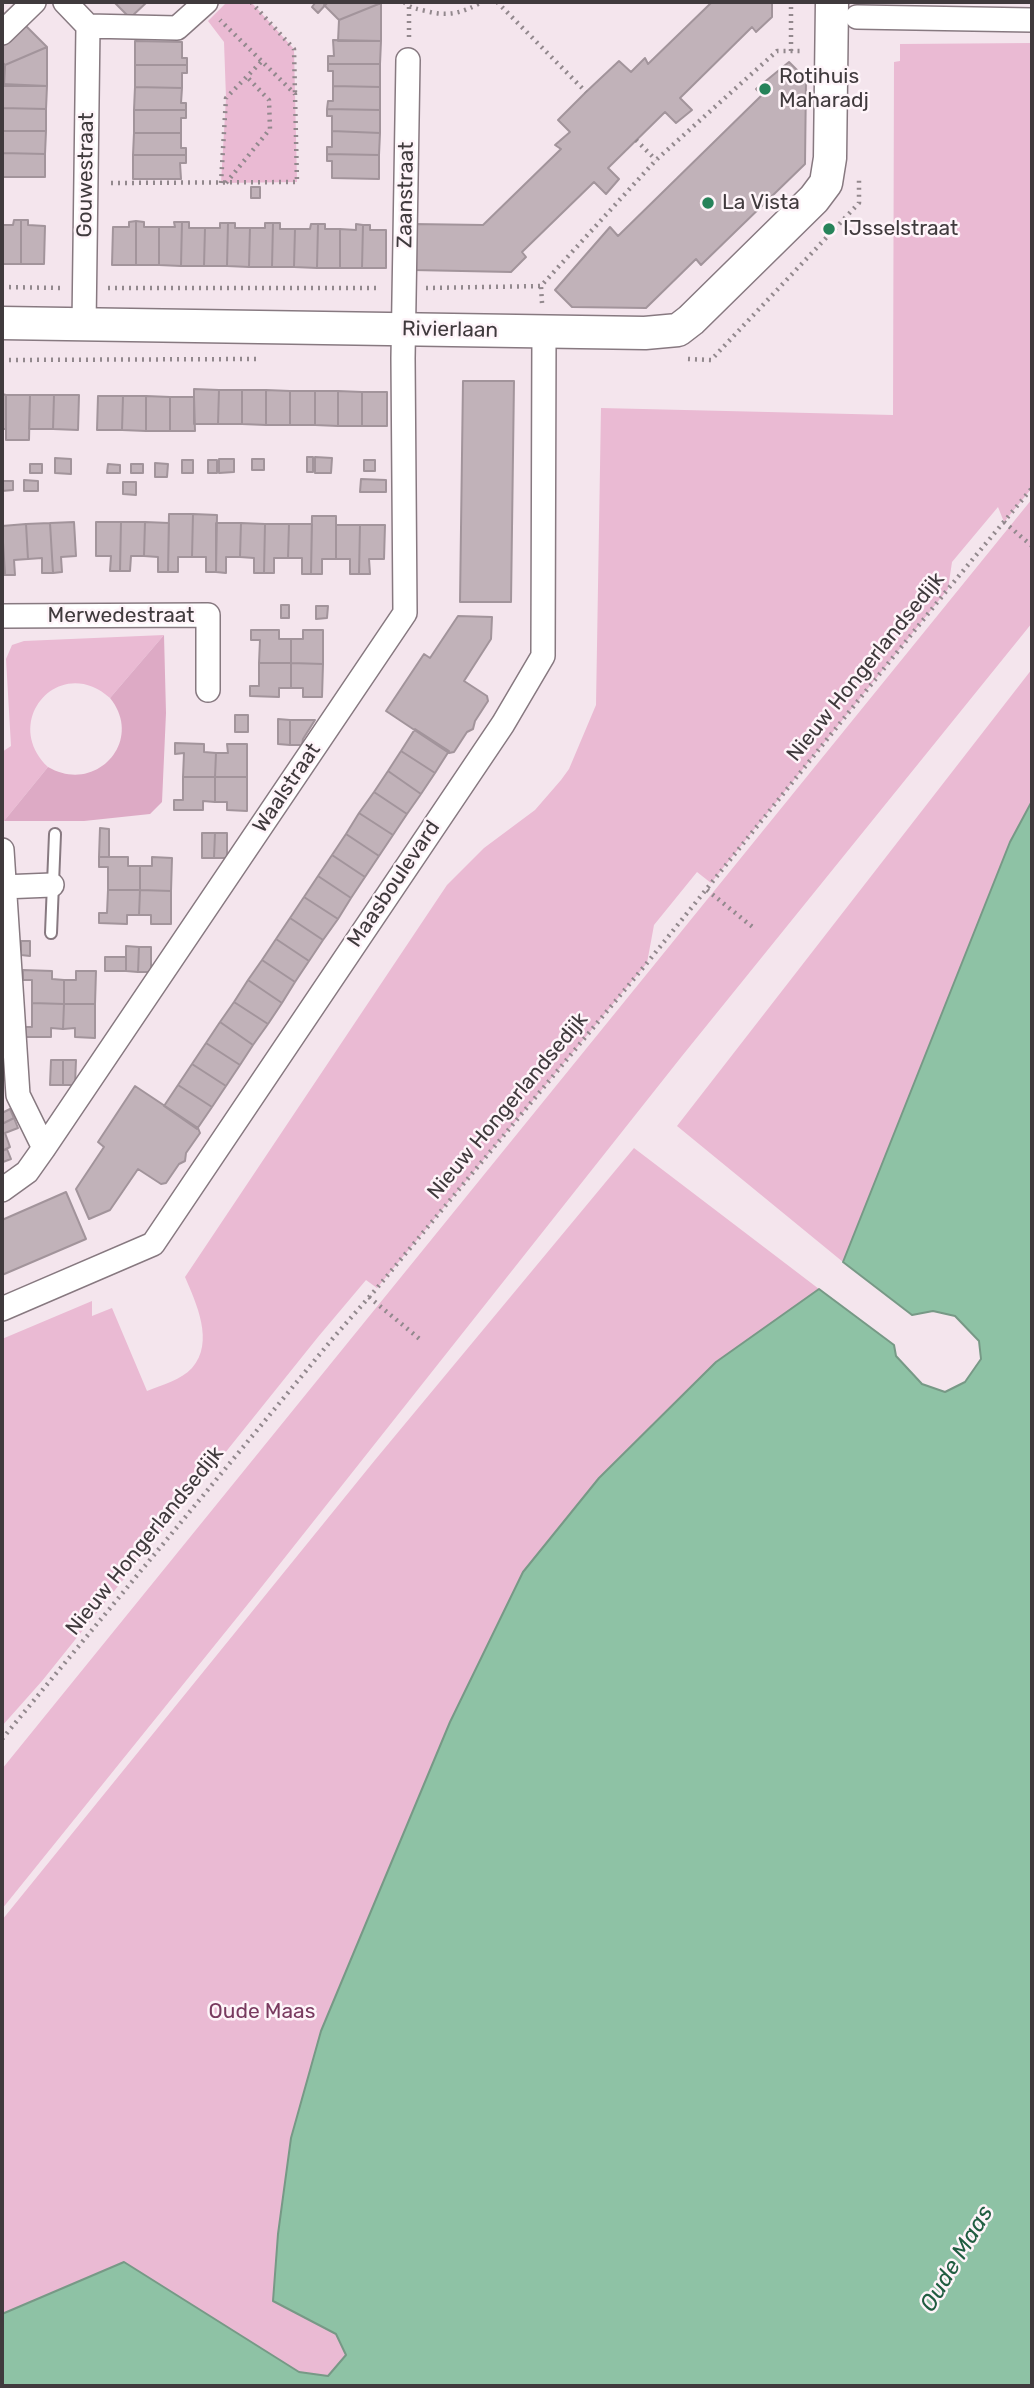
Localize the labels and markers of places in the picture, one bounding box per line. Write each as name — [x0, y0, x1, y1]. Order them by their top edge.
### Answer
place label: Rotihuis Maharadj — [779, 64, 869, 114]
marker: Rotihuis Maharadj — [757, 81, 773, 97]
place label: La Vista — [722, 190, 800, 216]
marker: La Vista — [700, 195, 716, 211]
place label: IJsselstraat — [843, 216, 958, 242]
marker: IJsselstraat — [821, 221, 837, 237]

